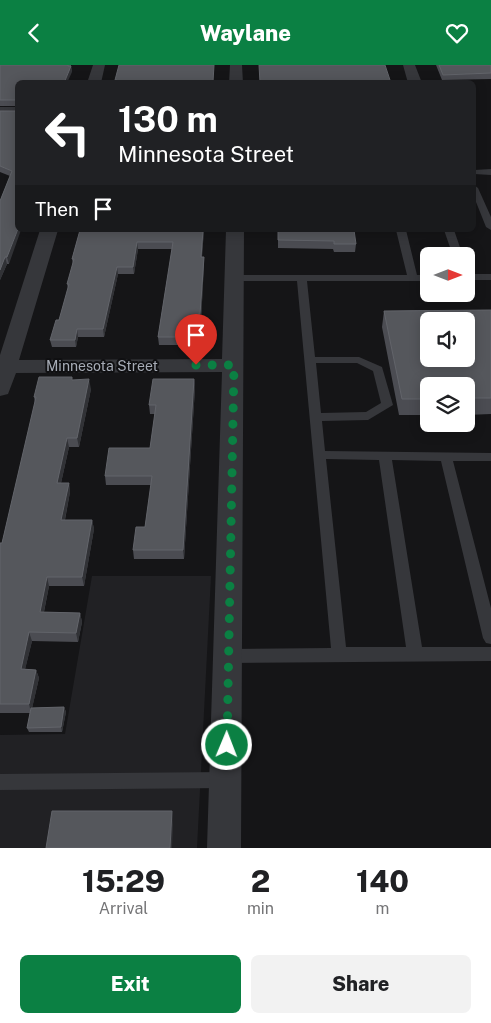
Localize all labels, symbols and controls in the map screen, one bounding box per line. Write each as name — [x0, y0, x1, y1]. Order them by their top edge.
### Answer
icon: back — [20, 19, 48, 47]
icon: heart — [443, 19, 471, 47]
text: Waylane — [200, 20, 291, 46]
text: 130 m — [118, 99, 218, 140]
icon: left — [35, 100, 100, 165]
text: Minnesota Street — [118, 141, 294, 167]
icon: arrive — [89, 195, 117, 223]
text: Then — [35, 198, 79, 220]
north arrow — [420, 247, 475, 303]
map controls — [420, 247, 475, 432]
button: sound — [420, 312, 475, 367]
pin — [175, 314, 217, 365]
icon: arrive — [182, 321, 210, 349]
street label: Minnesota Street — [46, 358, 158, 374]
button: layers — [420, 377, 475, 432]
position arrow — [200, 718, 252, 770]
text: 15:29 — [82, 863, 165, 899]
text: 2 — [251, 863, 270, 899]
text: 140 — [356, 863, 409, 899]
text: Arrival — [99, 899, 148, 918]
text: min — [247, 899, 274, 918]
text: m — [376, 899, 389, 918]
button: Exit — [20, 955, 241, 1013]
button: Share — [251, 955, 471, 1013]

